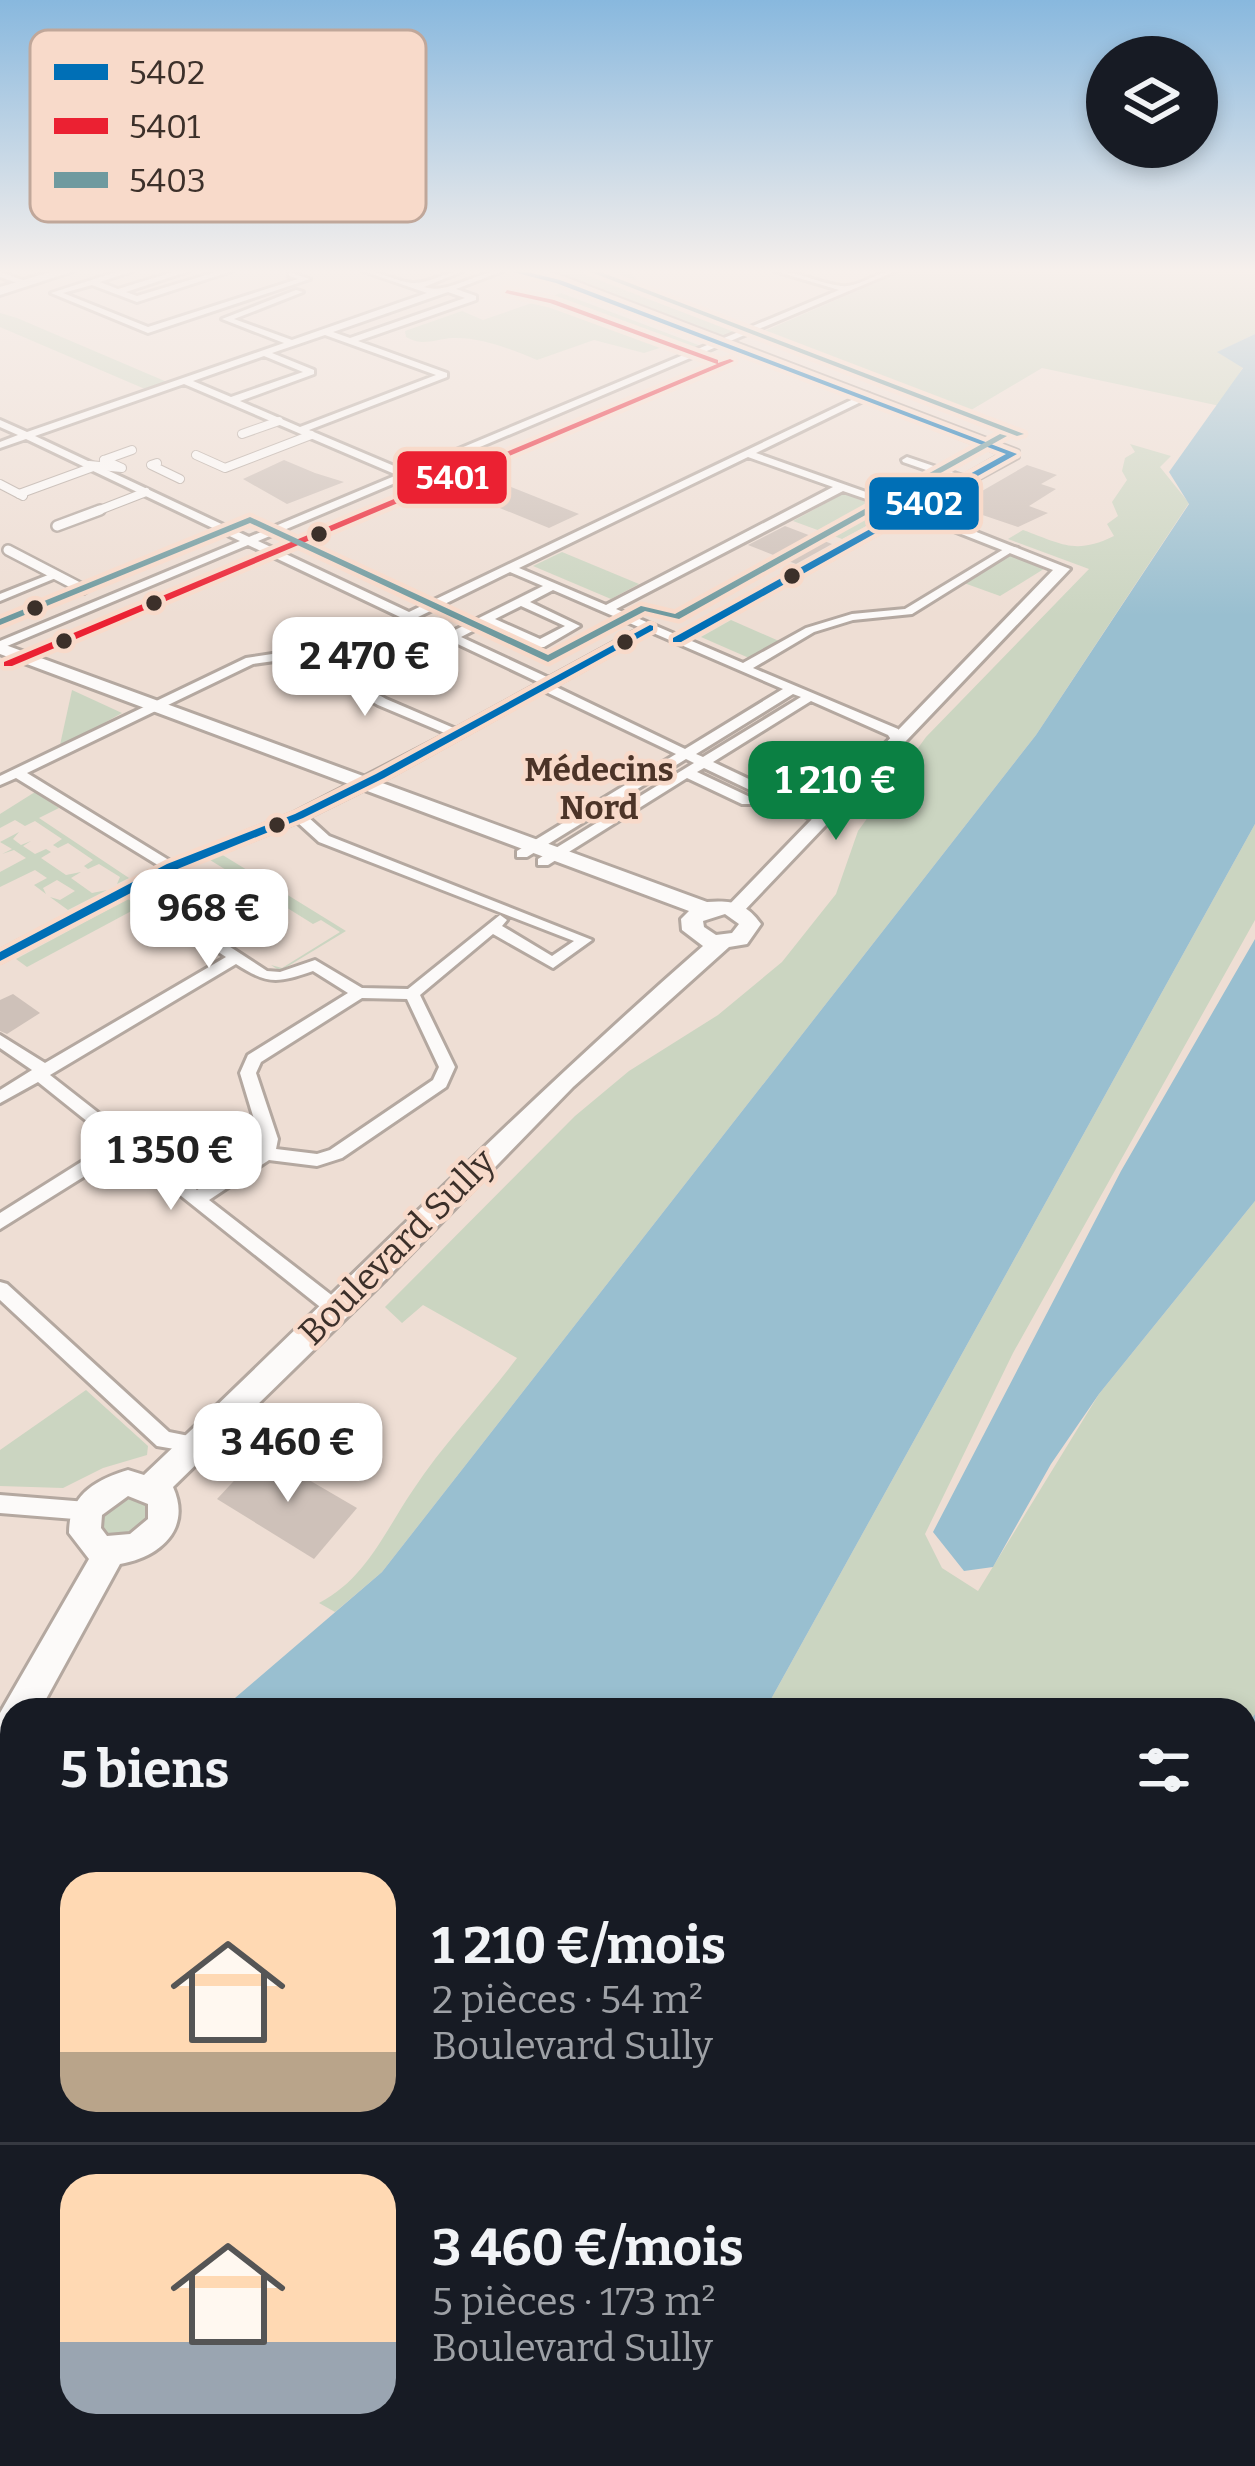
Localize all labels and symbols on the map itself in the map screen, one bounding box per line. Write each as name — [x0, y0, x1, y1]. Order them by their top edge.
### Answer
legend — [30, 30, 426, 222]
text: 5402 — [129, 53, 205, 93]
text: 5401 — [129, 107, 200, 147]
text: 5403 — [129, 161, 206, 201]
line badge: 5401 — [395, 449, 509, 506]
text: 5401 — [415, 458, 489, 498]
line badge: 5402 — [867, 475, 981, 532]
text: 5402 — [885, 484, 963, 524]
unlabelled marker — [308, 523, 330, 545]
unlabelled marker — [781, 565, 803, 587]
unlabelled marker — [143, 592, 165, 614]
unlabelled marker — [24, 597, 46, 619]
pin: 2 470 € — [254, 617, 476, 719]
unlabelled marker — [53, 630, 75, 652]
unlabelled marker — [614, 631, 636, 653]
pin: 1 210 € — [725, 741, 947, 843]
district label: Médecins Nord — [524, 750, 674, 828]
unlabelled marker — [266, 814, 288, 836]
pin: 968 € — [125, 869, 293, 971]
pin: 1 350 € — [60, 1111, 282, 1213]
street label: Boulevard Sully — [290, 1139, 505, 1354]
pin: 3 460 € — [177, 1403, 399, 1505]

